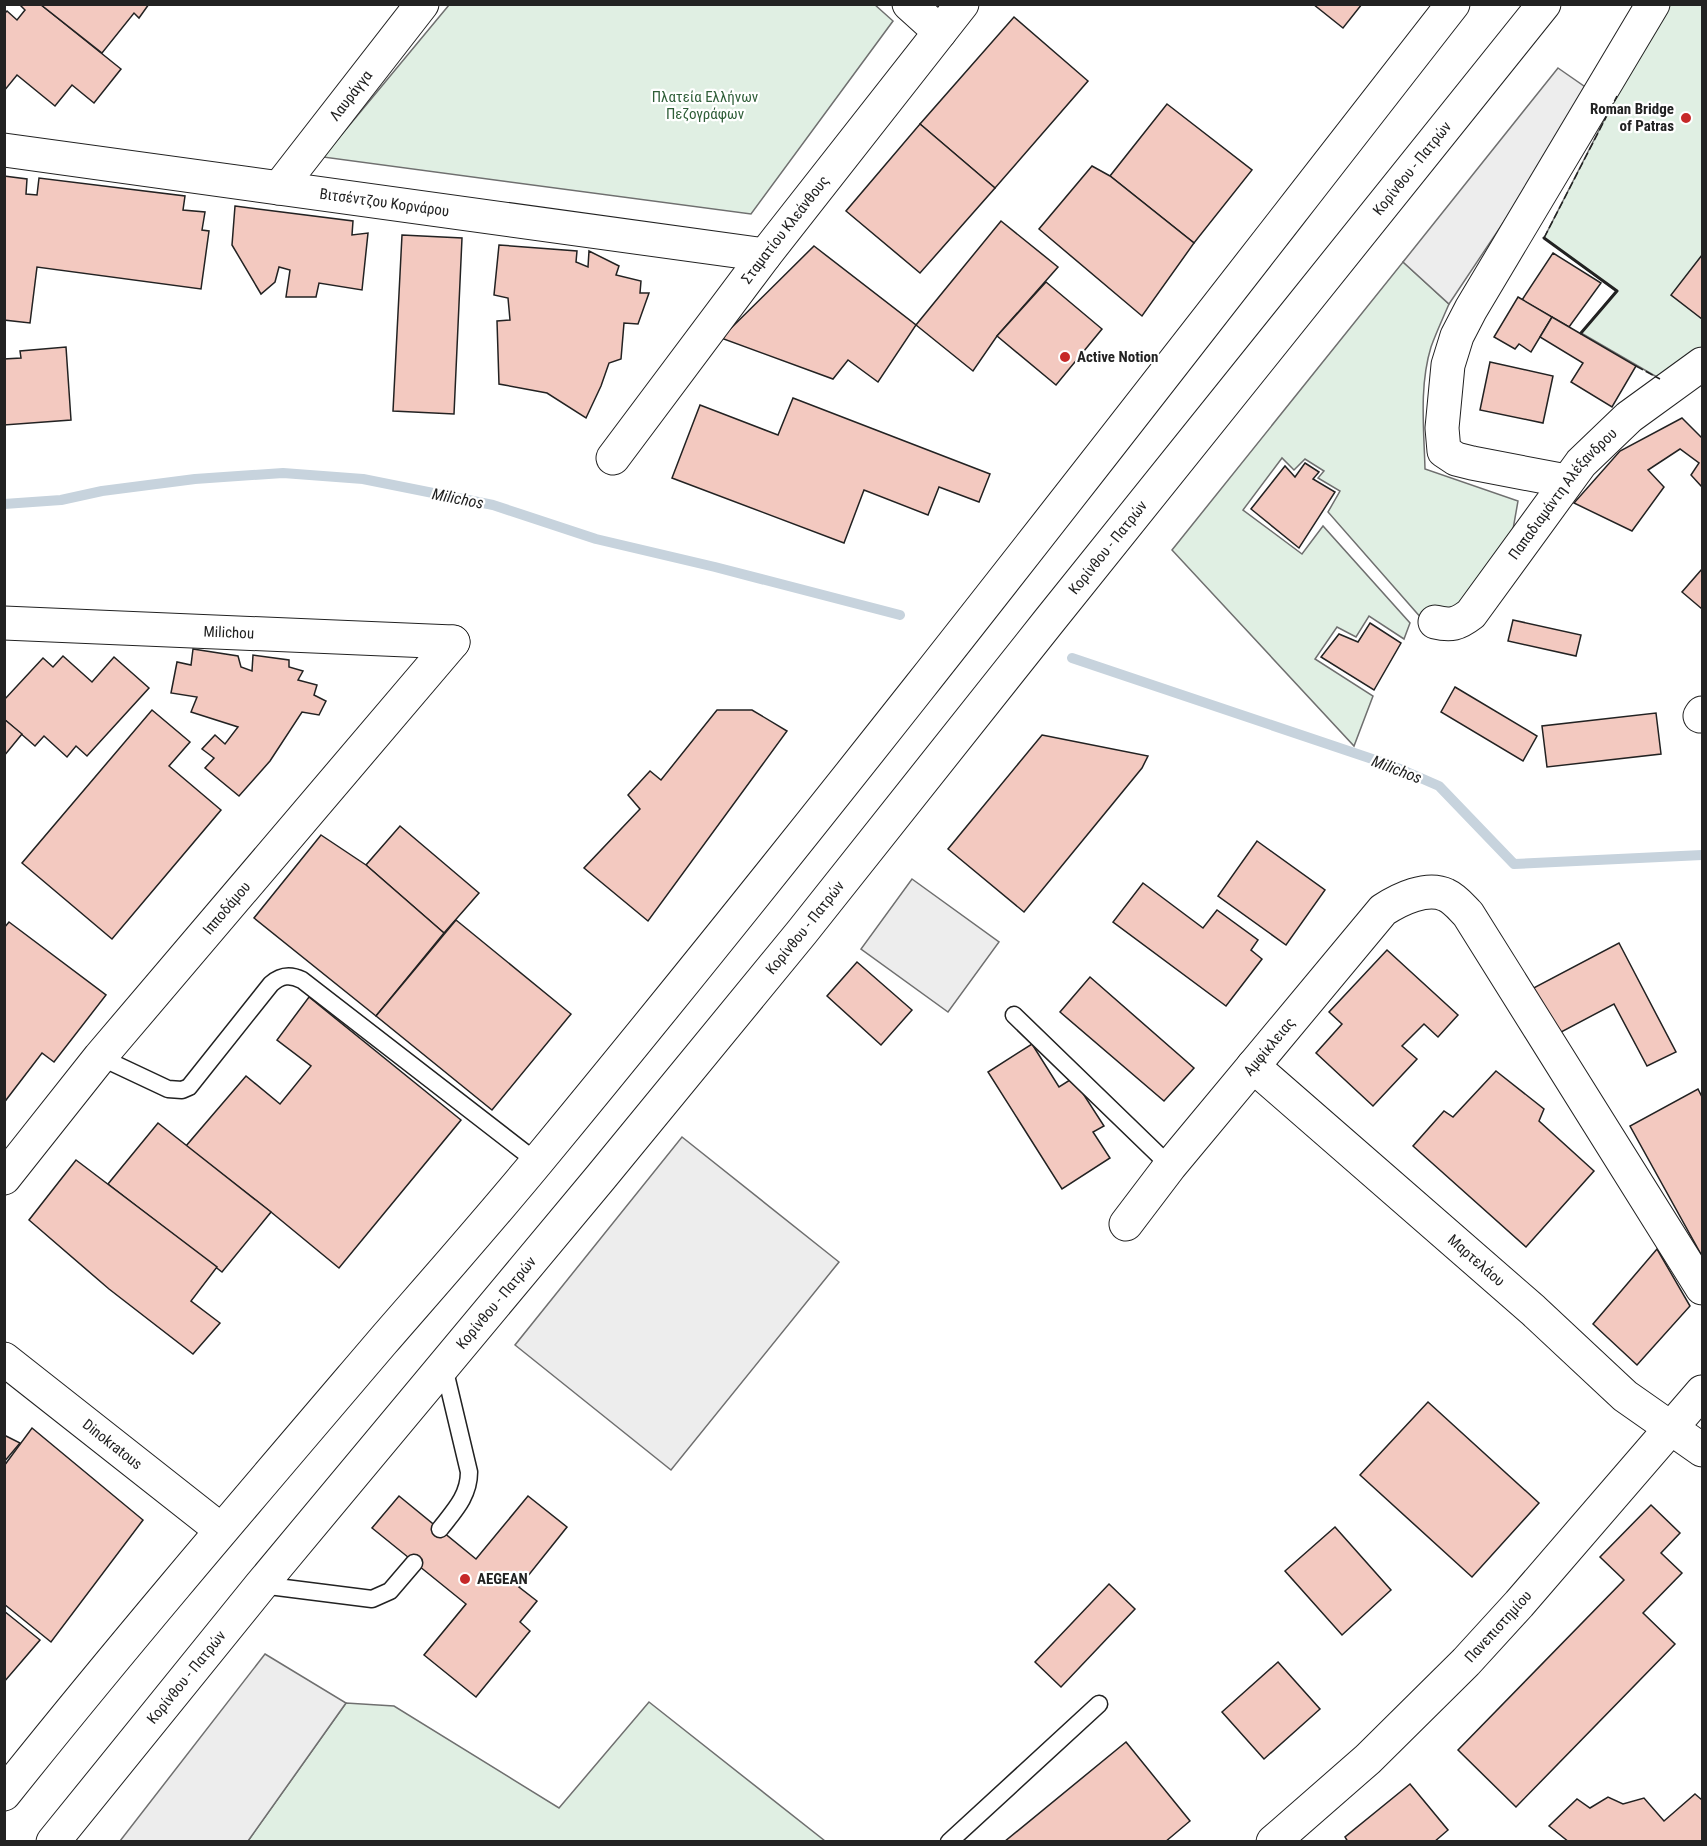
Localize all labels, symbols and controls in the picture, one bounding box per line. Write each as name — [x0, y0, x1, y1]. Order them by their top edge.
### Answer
street label: Λαυράγγα — [326, 66, 376, 124]
park label: Πλατεία Ελλήνων Πεζογράφων — [652, 88, 759, 123]
place label: Roman Bridge of Patras — [1590, 100, 1674, 135]
marker: Roman Bridge of Patras — [1679, 111, 1693, 125]
street label: Κορίνθου - Πατρών — [1369, 117, 1455, 219]
street label: Σταματίου Κλεάνθους — [738, 172, 833, 287]
street label: Βιτσέντζου Κορνάρου — [318, 185, 450, 220]
place label: Active Notion — [1077, 348, 1158, 366]
marker: Active Notion — [1058, 350, 1072, 364]
street label: Παπαδιαμάντη Αλέξανδρου — [1505, 424, 1621, 563]
water label: Milichos — [431, 484, 485, 513]
street label: Κορίνθου - Πατρών — [1065, 497, 1151, 598]
street label: Milichou — [203, 622, 255, 643]
water label: Milichos — [1369, 751, 1424, 788]
street label: Κορίνθου - Πατρών — [762, 877, 849, 978]
street label: Ιπποδάμου — [199, 878, 254, 938]
street label: Αμφίκλειας — [1240, 1014, 1299, 1080]
street label: Μαρτελάου — [1444, 1231, 1508, 1290]
street label: Κορίνθου - Πατρών — [452, 1252, 540, 1353]
street label: Dinokratous — [79, 1415, 146, 1474]
place label: AEGEAN — [477, 1570, 528, 1588]
marker: AEGEAN — [458, 1572, 472, 1586]
street label: Πανεπιστημίου — [1461, 1587, 1536, 1666]
street label: Κορίνθου - Πατρών — [143, 1626, 230, 1728]

